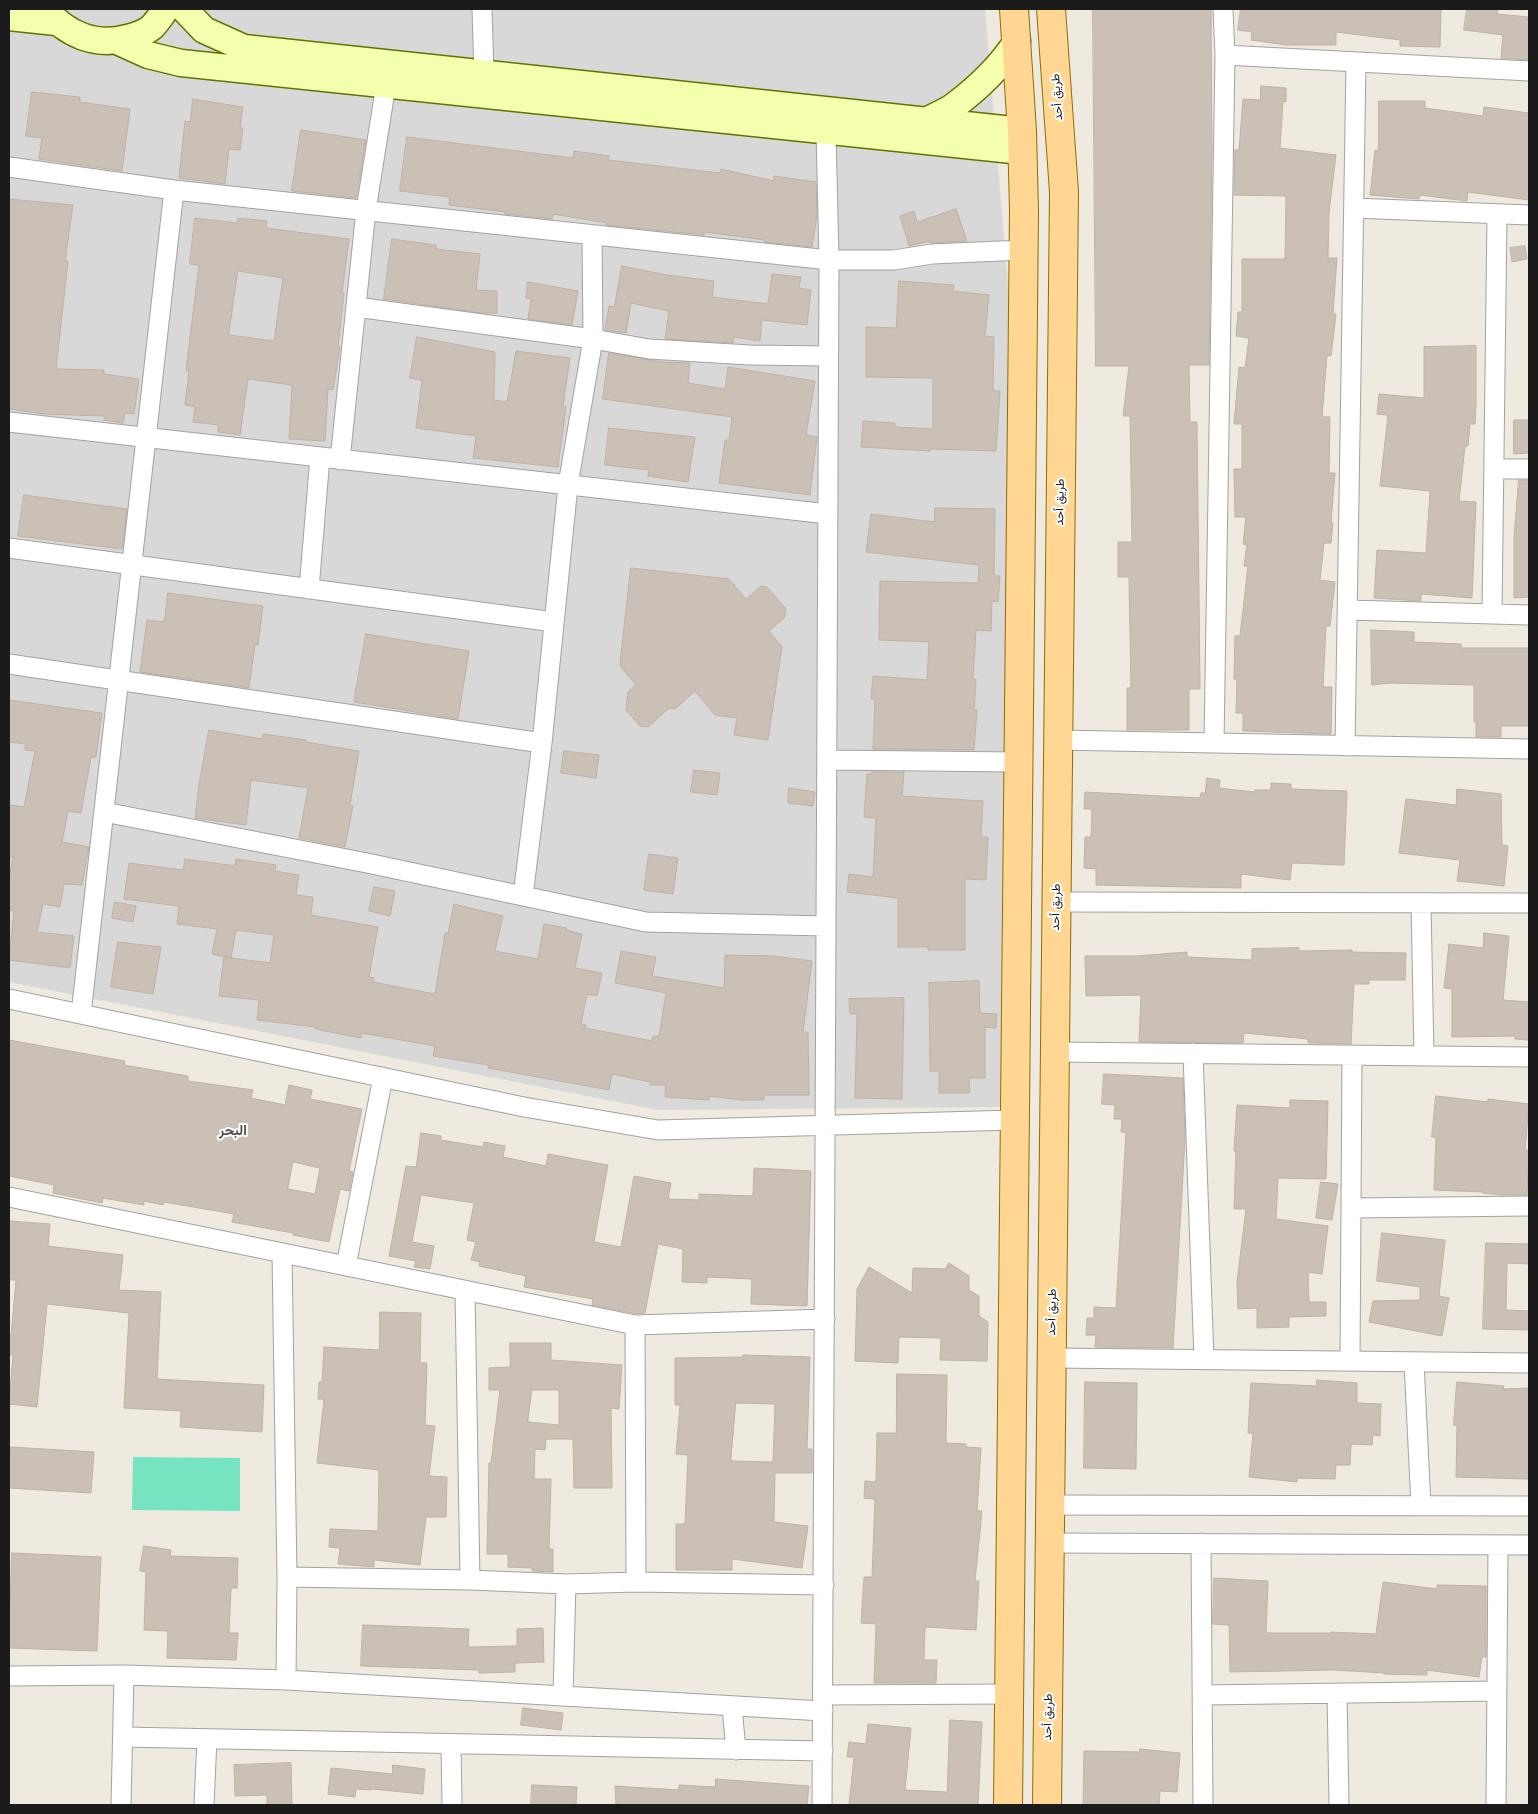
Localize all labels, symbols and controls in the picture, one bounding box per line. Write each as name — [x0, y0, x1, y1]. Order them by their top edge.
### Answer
street label: طريق أحد — [1048, 73, 1066, 121]
street label: طريق أحد — [1052, 479, 1068, 525]
street label: طريق أحد — [1048, 884, 1064, 930]
district label: البحر — [219, 1123, 247, 1139]
street label: طريق أحد — [1044, 1289, 1060, 1335]
street label: طريق أحد — [1040, 1694, 1056, 1740]

